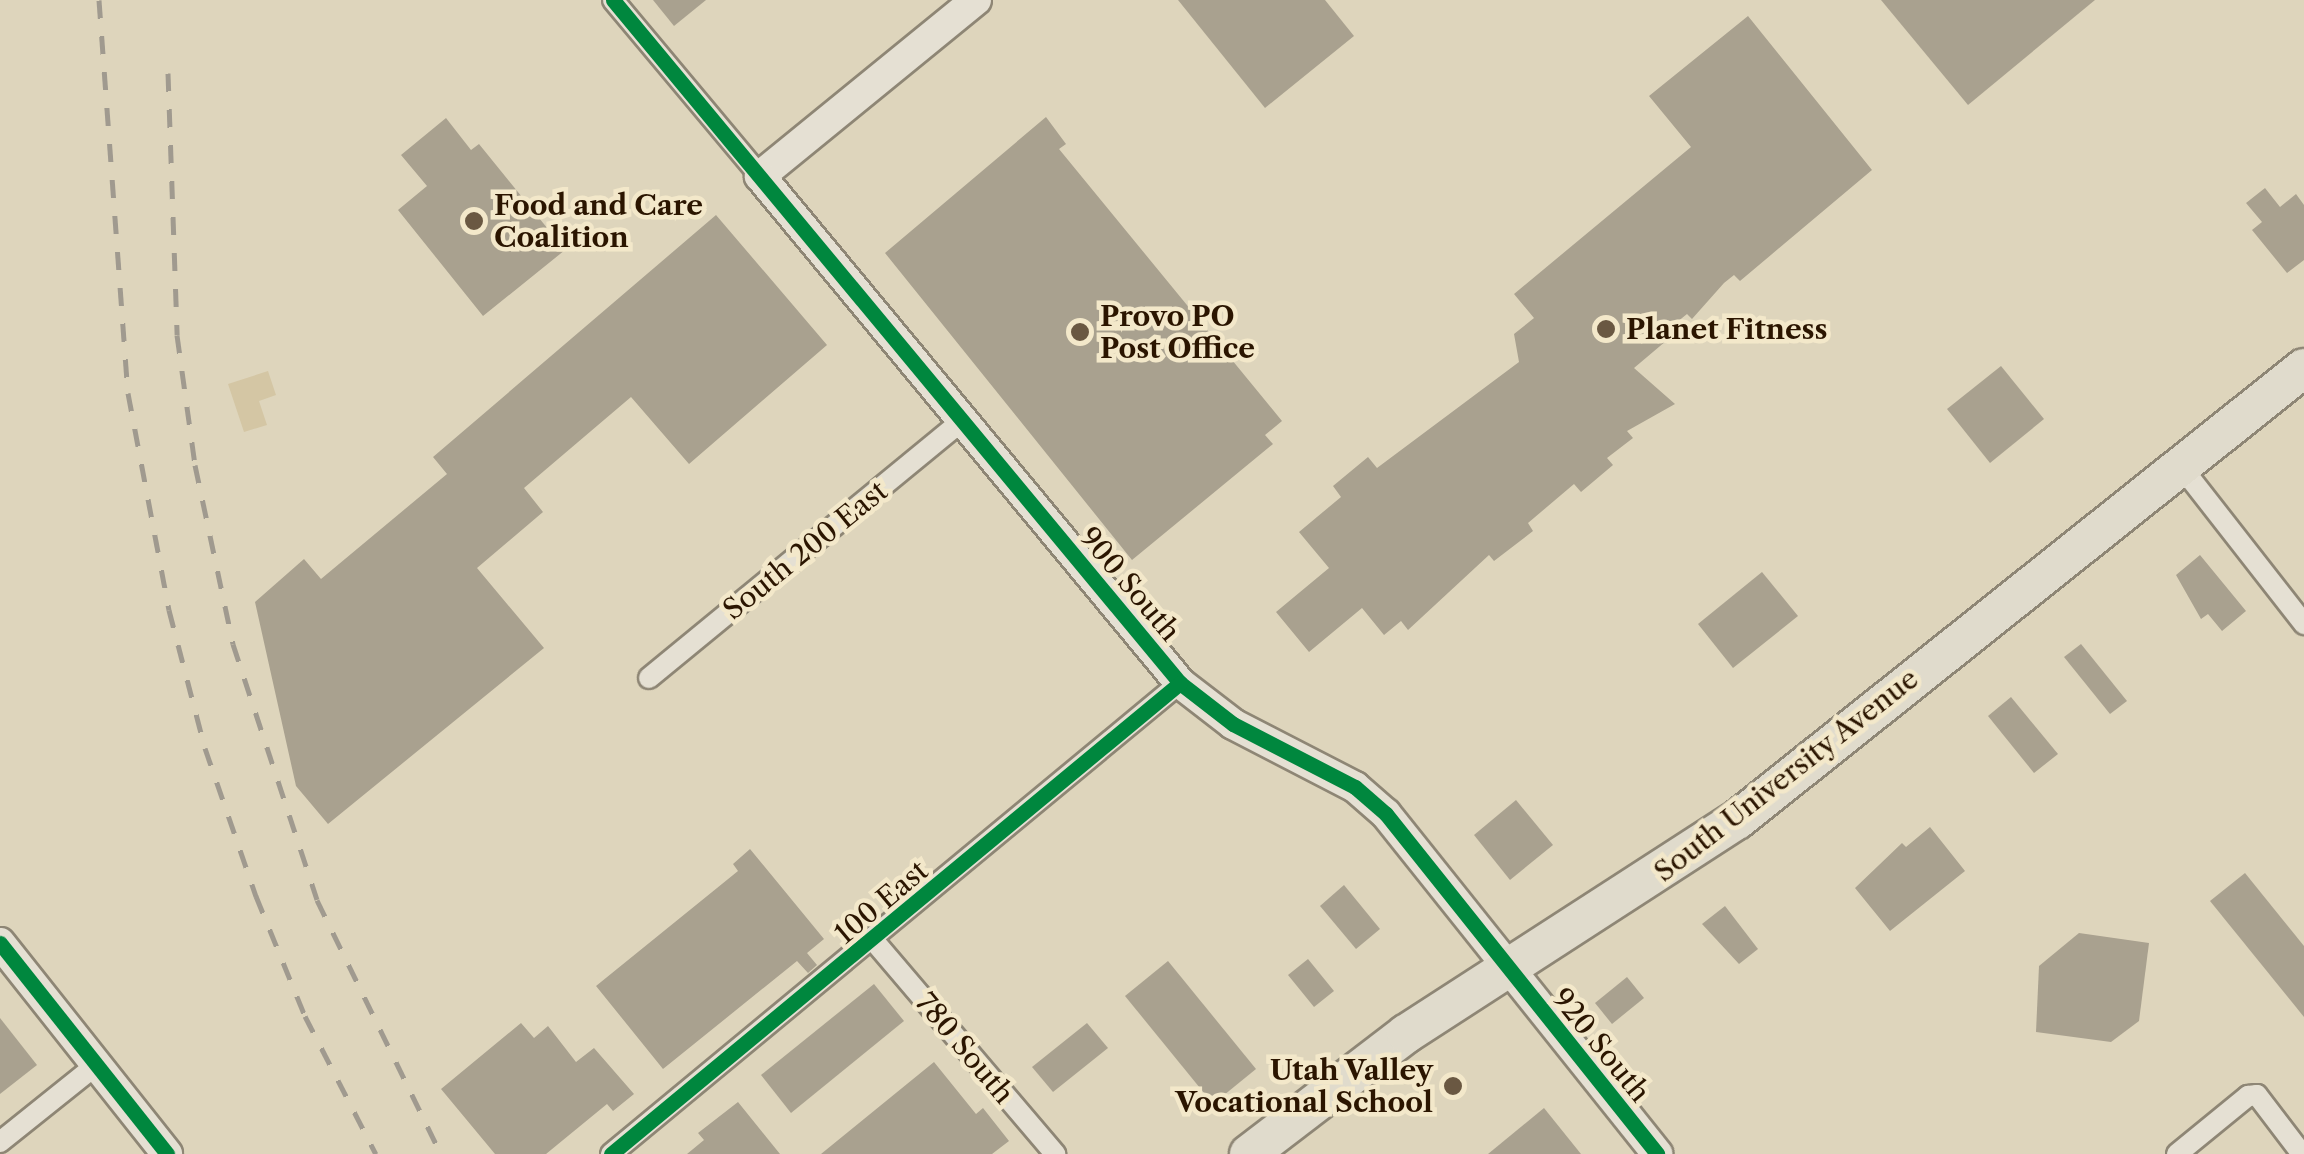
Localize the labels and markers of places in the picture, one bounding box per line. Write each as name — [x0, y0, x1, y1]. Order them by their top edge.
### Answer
place label: Food and Care Coalition — [494, 188, 703, 254]
marker: Food and Care Coalition — [463, 210, 485, 232]
place label: Provo PO Post Office — [1100, 299, 1255, 365]
place label: Planet Fitness — [1626, 312, 1828, 346]
marker: Planet Fitness — [1595, 318, 1617, 340]
marker: Provo PO Post Office — [1069, 321, 1091, 343]
place label: Utah Valley Vocational School — [1175, 1053, 1433, 1119]
marker: Utah Valley Vocational School — [1442, 1075, 1464, 1097]

